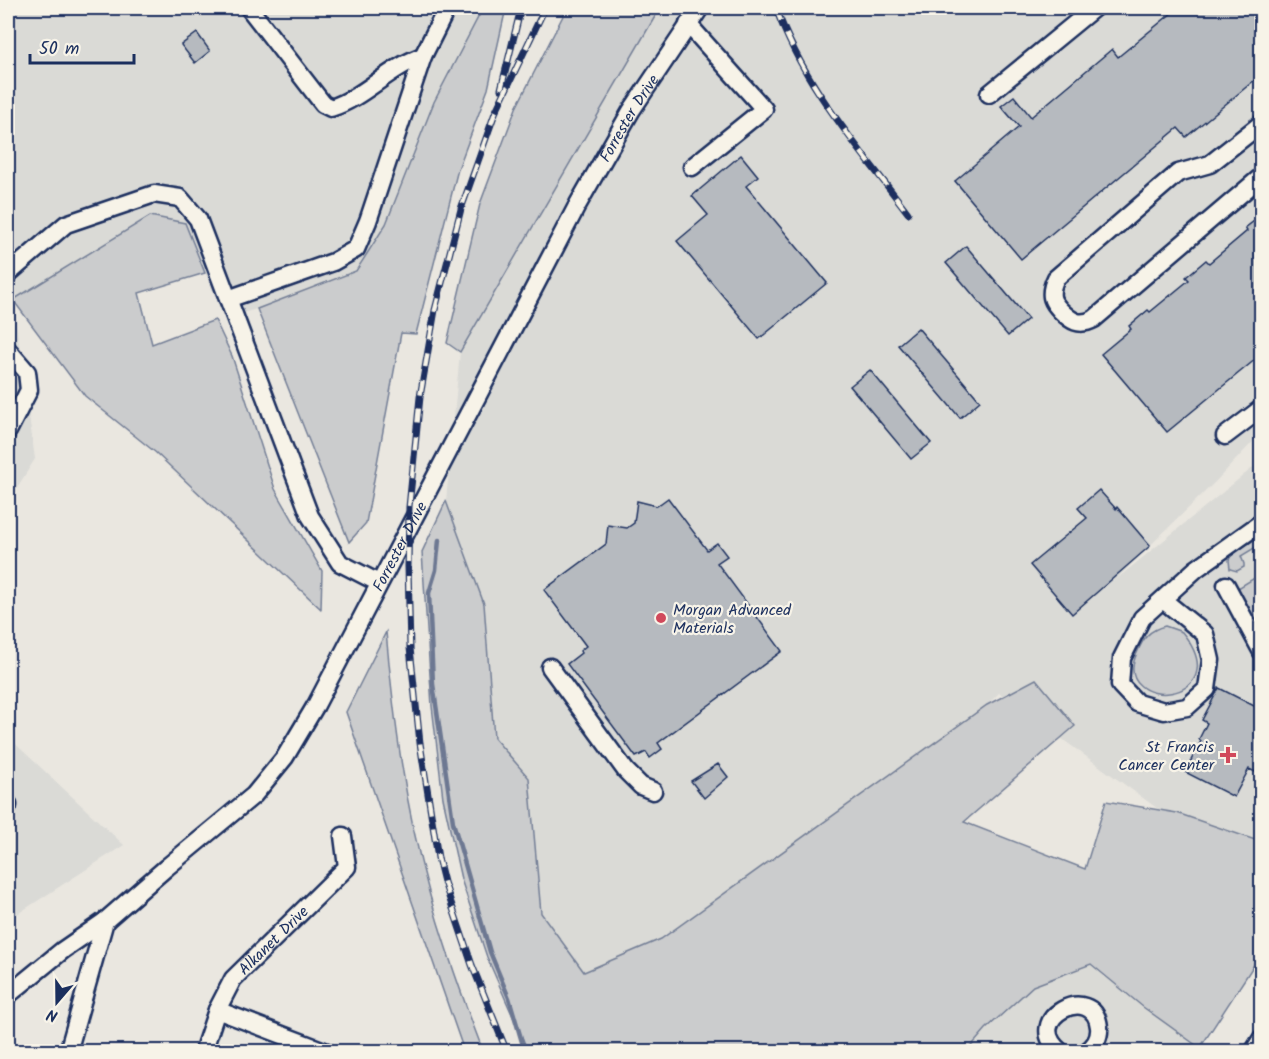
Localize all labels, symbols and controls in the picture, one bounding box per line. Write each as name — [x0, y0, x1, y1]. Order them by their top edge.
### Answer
scale bar — [30, 27, 134, 65]
text: 50 m — [39, 35, 79, 64]
street label: Forrester Drive — [593, 70, 666, 167]
street label: Forrester Drive — [366, 497, 434, 596]
place label: Morgan Advanced Materials — [673, 598, 792, 641]
marker: Morgan Advanced Materials — [654, 611, 668, 625]
place label: St Francis Cancer Center — [1118, 735, 1216, 778]
marker: St Francis Cancer Center — [1219, 746, 1237, 764]
street label: Alkanet Drive — [233, 900, 315, 982]
north arrow — [27, 972, 87, 1032]
text: N — [43, 1001, 61, 1028]

